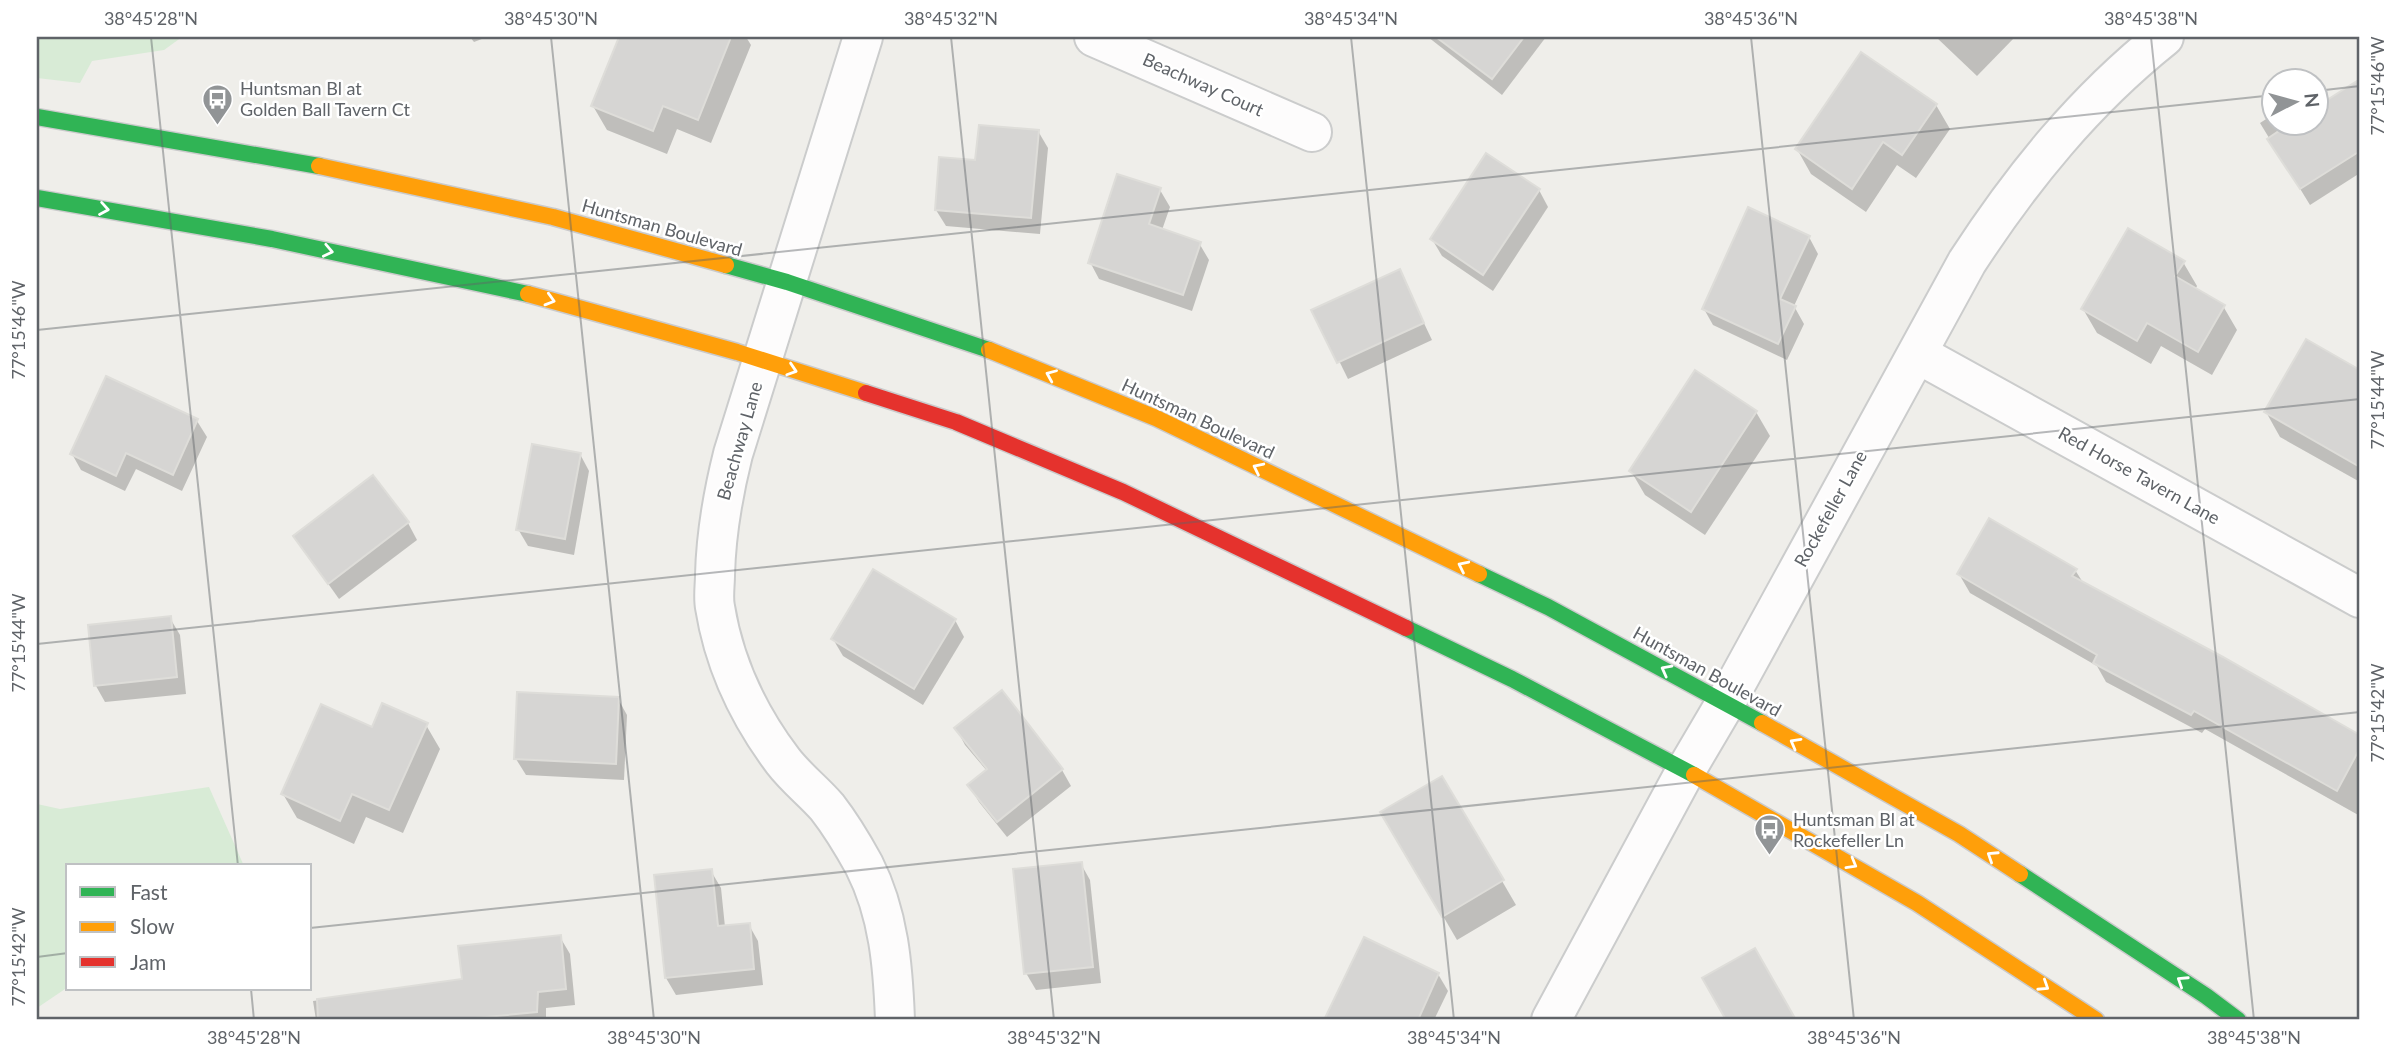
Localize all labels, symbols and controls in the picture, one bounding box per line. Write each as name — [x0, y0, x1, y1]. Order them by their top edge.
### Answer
text: 38°45'28"N — [104, 7, 198, 29]
text: 38°45'30"N — [504, 7, 598, 29]
text: 38°45'32"N — [904, 7, 998, 29]
text: 38°45'34"N — [1304, 7, 1398, 29]
text: 38°45'36"N — [1704, 7, 1798, 29]
text: 38°45'38"N — [2104, 7, 2198, 29]
text: 77°15'46"W — [2366, 36, 2388, 136]
street label: Beachway Court — [1140, 48, 1268, 121]
north arrow — [2260, 66, 2330, 136]
place label: Huntsman Bl at Golden Ball Tavern Ct — [240, 77, 411, 120]
bus stop icon: Huntsman Bl at Golden Ball Tavern Ct — [200, 82, 234, 126]
text: N — [2300, 92, 2325, 109]
street label: Huntsman Boulevard — [580, 194, 745, 260]
one-way arrow — [98, 201, 110, 216]
one-way arrow — [322, 242, 334, 257]
text: 77°15'46"W — [7, 280, 29, 380]
one-way arrow — [544, 292, 556, 306]
text: 77°15'44"W — [2366, 350, 2388, 450]
one-way arrow — [786, 361, 798, 376]
one-way arrow — [1045, 369, 1057, 383]
street label: Huntsman Boulevard — [1119, 373, 1278, 463]
street label: Beachway Lane — [712, 379, 766, 503]
street label: Red Horse Tavern Lane — [2055, 422, 2224, 529]
street label: Rockefeller Lane — [1789, 447, 1871, 571]
one-way arrow — [1253, 462, 1265, 476]
one-way arrow — [1458, 560, 1470, 574]
text: 77°15'44"W — [7, 593, 29, 693]
street label: Huntsman Boulevard — [1630, 621, 1785, 721]
text: 77°15'42"W — [2366, 663, 2388, 763]
one-way arrow — [1660, 665, 1673, 678]
one-way arrow — [1790, 737, 1802, 751]
place label: Huntsman Bl at Rockefeller Ln — [1793, 808, 1915, 851]
bus stop icon: Huntsman Bl at Rockefeller Ln — [1753, 813, 1787, 857]
one-way arrow — [1987, 851, 2000, 864]
one-way arrow — [1844, 856, 1857, 869]
legend — [66, 864, 312, 990]
text: Fast — [130, 879, 168, 904]
text: 77°15'42"W — [7, 907, 29, 1007]
text: Slow — [130, 913, 175, 938]
text: Jam — [130, 949, 166, 974]
one-way arrow — [2177, 976, 2190, 989]
one-way arrow — [2036, 978, 2049, 990]
text: 38°45'28"N — [207, 1026, 301, 1048]
text: 38°45'30"N — [607, 1026, 701, 1048]
text: 38°45'32"N — [1007, 1026, 1101, 1048]
text: 38°45'34"N — [1407, 1026, 1501, 1048]
text: 38°45'36"N — [1807, 1026, 1901, 1048]
text: 38°45'38"N — [2207, 1026, 2301, 1048]

